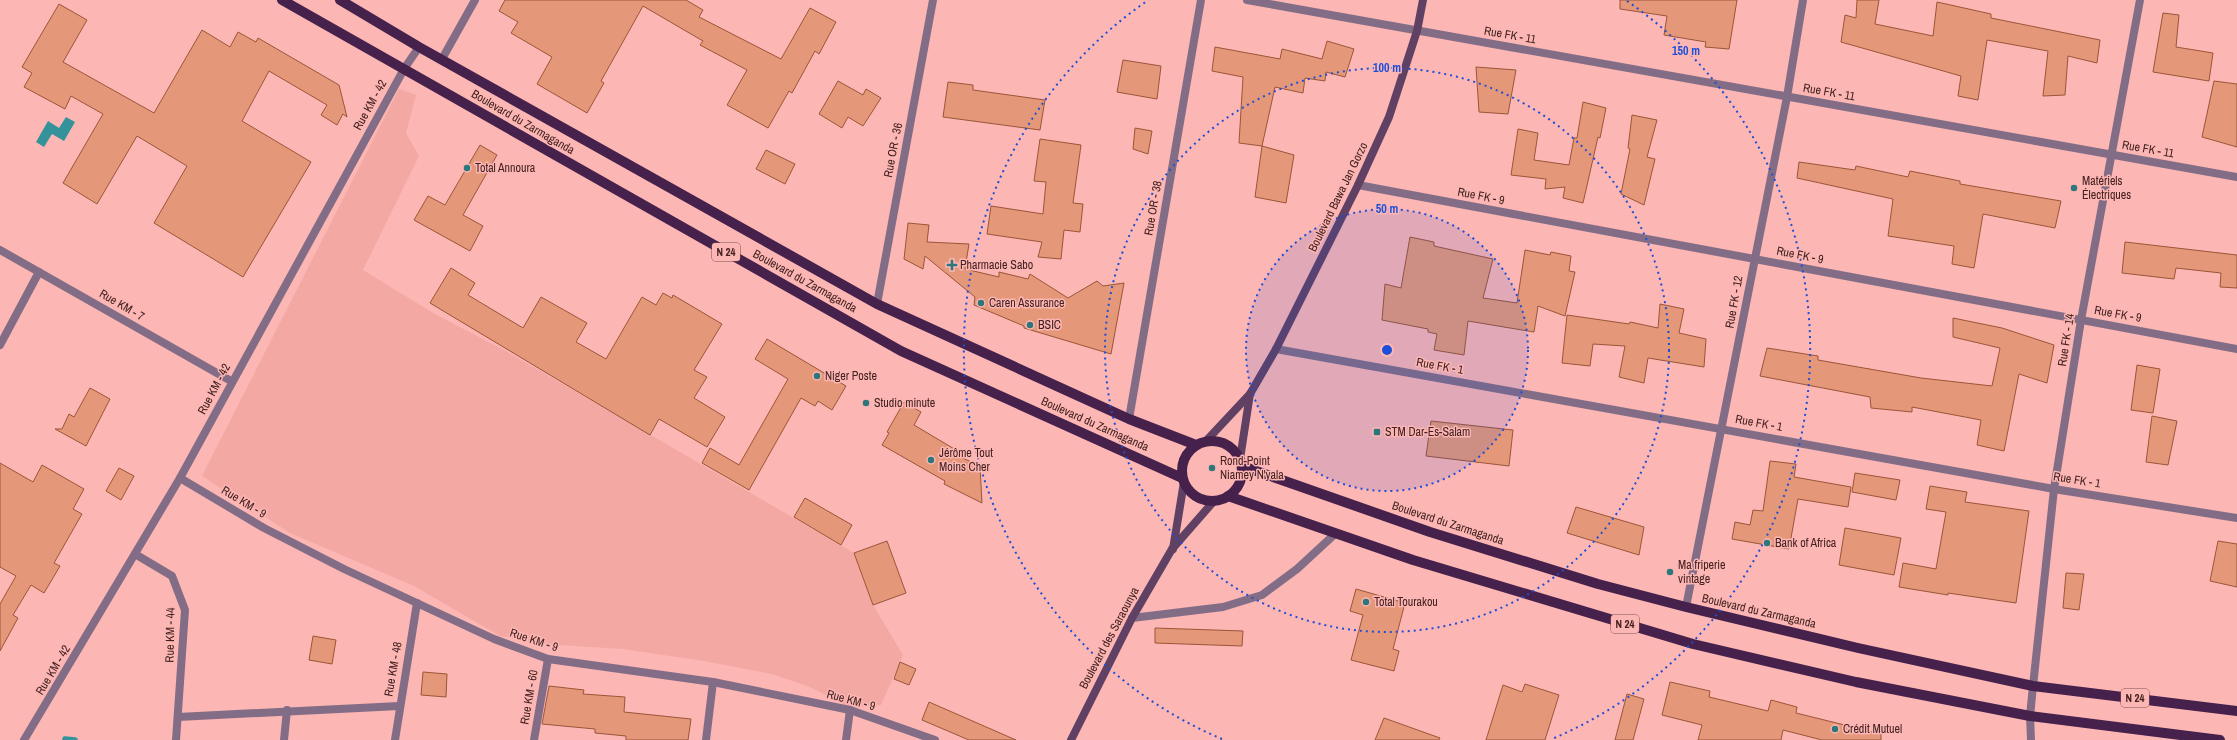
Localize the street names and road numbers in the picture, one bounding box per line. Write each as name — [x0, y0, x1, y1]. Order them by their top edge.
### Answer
street label: Rue FK - 11 — [1483, 23, 1538, 48]
street label: Rue KM - 42 — [350, 77, 390, 133]
street label: Rue FK - 11 — [1802, 80, 1857, 105]
street label: Boulevard du Zarmaganda — [469, 86, 578, 158]
street label: Rue OR - 36 — [880, 121, 906, 179]
street label: Rue FK - 11 — [2121, 137, 2176, 162]
street label: Boulevard Bawa Jan Gorzo — [1305, 140, 1371, 254]
street label: Rue OR - 38 — [1140, 179, 1166, 237]
street label: Rue FK - 9 — [1456, 184, 1506, 208]
road number: N 24 — [712, 243, 740, 261]
street label: Rue FK - 9 — [1775, 243, 1825, 267]
street label: Boulevard du Zarmaganda — [750, 246, 860, 316]
street label: Rue FK - 12 — [1722, 274, 1746, 330]
street label: Rue KM - 7 — [96, 286, 148, 325]
street label: Rue FK - 9 — [2093, 302, 2143, 326]
street label: Rue FK - 14 — [2054, 312, 2078, 367]
street label: Rue FK - 1 — [1415, 354, 1465, 378]
street label: Rue KM - 42 — [194, 361, 234, 417]
street label: Boulevard du Zarmaganda — [1039, 393, 1152, 455]
street label: Rue FK - 1 — [1734, 411, 1784, 435]
street label: Rue FK - 1 — [2052, 468, 2102, 492]
street label: Rue KM - 9 — [219, 482, 269, 522]
street label: Boulevard du Zarmaganda — [1390, 497, 1506, 549]
street label: Boulevard des Saraounya — [1075, 584, 1143, 692]
street label: Boulevard du Zarmaganda — [1700, 590, 1818, 632]
street label: Rue KM - 44 — [162, 607, 178, 663]
road number: N 24 — [1611, 615, 1639, 633]
street label: Rue KM - 9 — [508, 625, 560, 655]
street label: Rue KM - 48 — [380, 640, 406, 698]
street label: Rue KM - 42 — [32, 642, 74, 698]
street label: Rue KM - 60 — [516, 668, 542, 726]
street label: Rue KM - 9 — [825, 686, 877, 714]
road number: N 24 — [2121, 689, 2149, 707]

